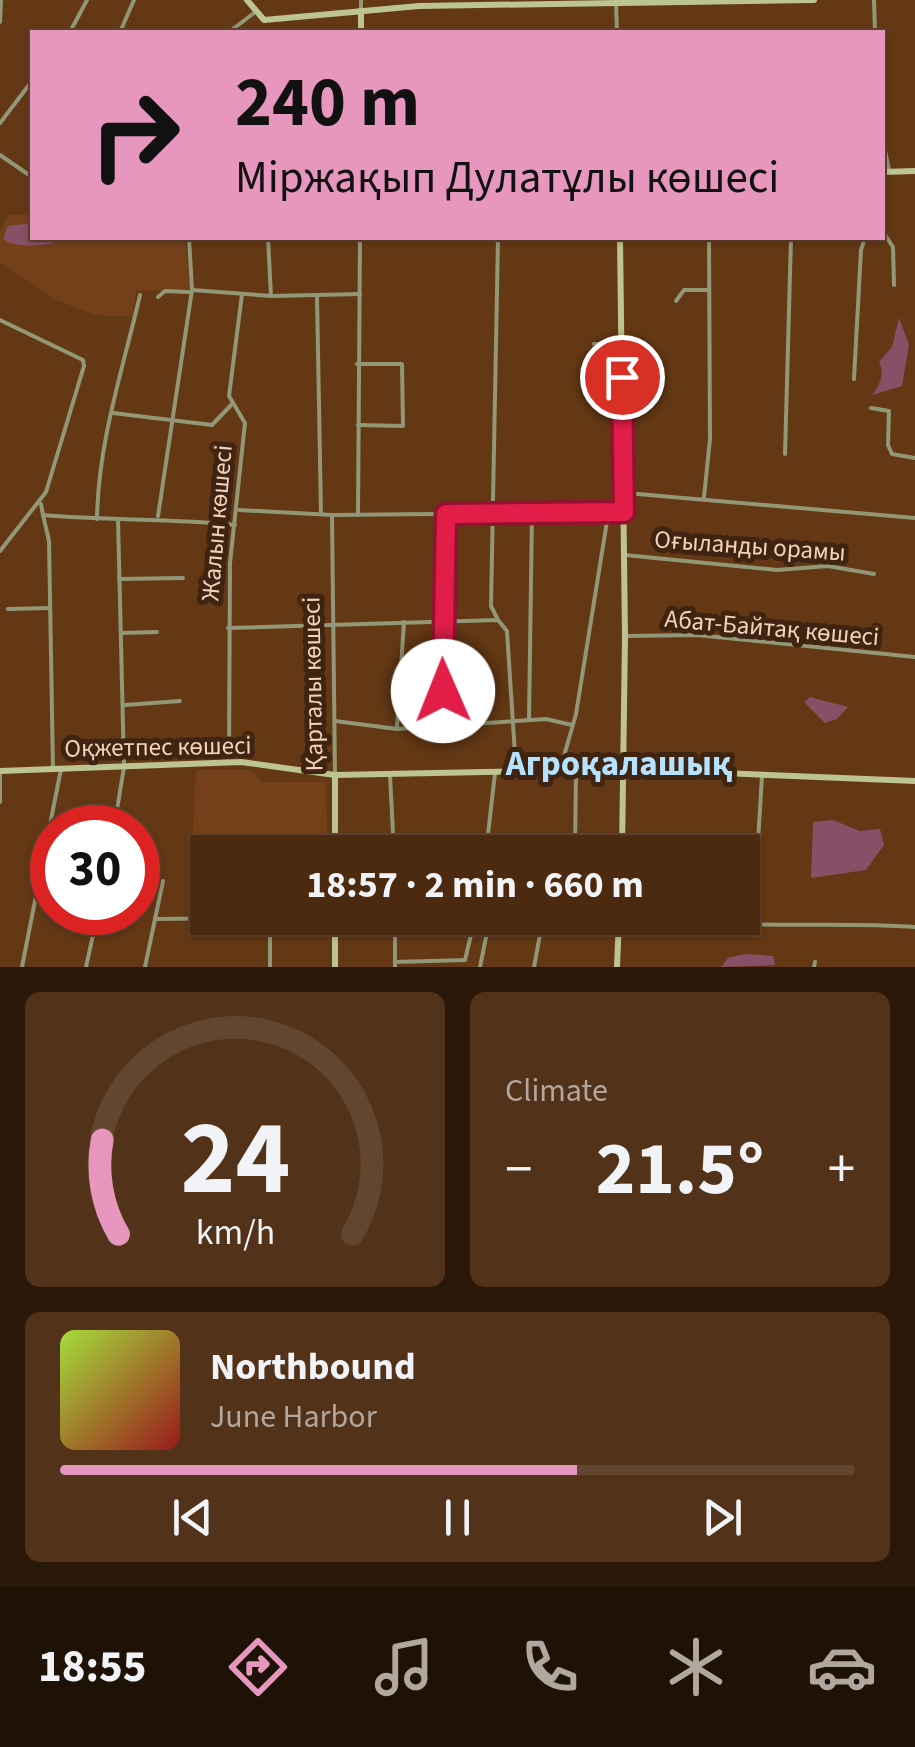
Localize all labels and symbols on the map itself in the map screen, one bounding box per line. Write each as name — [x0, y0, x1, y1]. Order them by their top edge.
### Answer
pin — [580, 335, 665, 420]
street label: Жалын көшесі — [192, 443, 242, 603]
street label: Оғыланды орамы — [653, 521, 847, 571]
street label: Қарталы көшесі — [293, 596, 333, 772]
street label: Абат-Байтақ көшесі — [663, 601, 881, 655]
position arrow — [391, 639, 495, 743]
street label: Оқжетпес көшесі — [64, 727, 252, 767]
district label: Агроқалашық — [505, 739, 733, 789]
speed limit sign: 30 — [30, 805, 160, 935]

